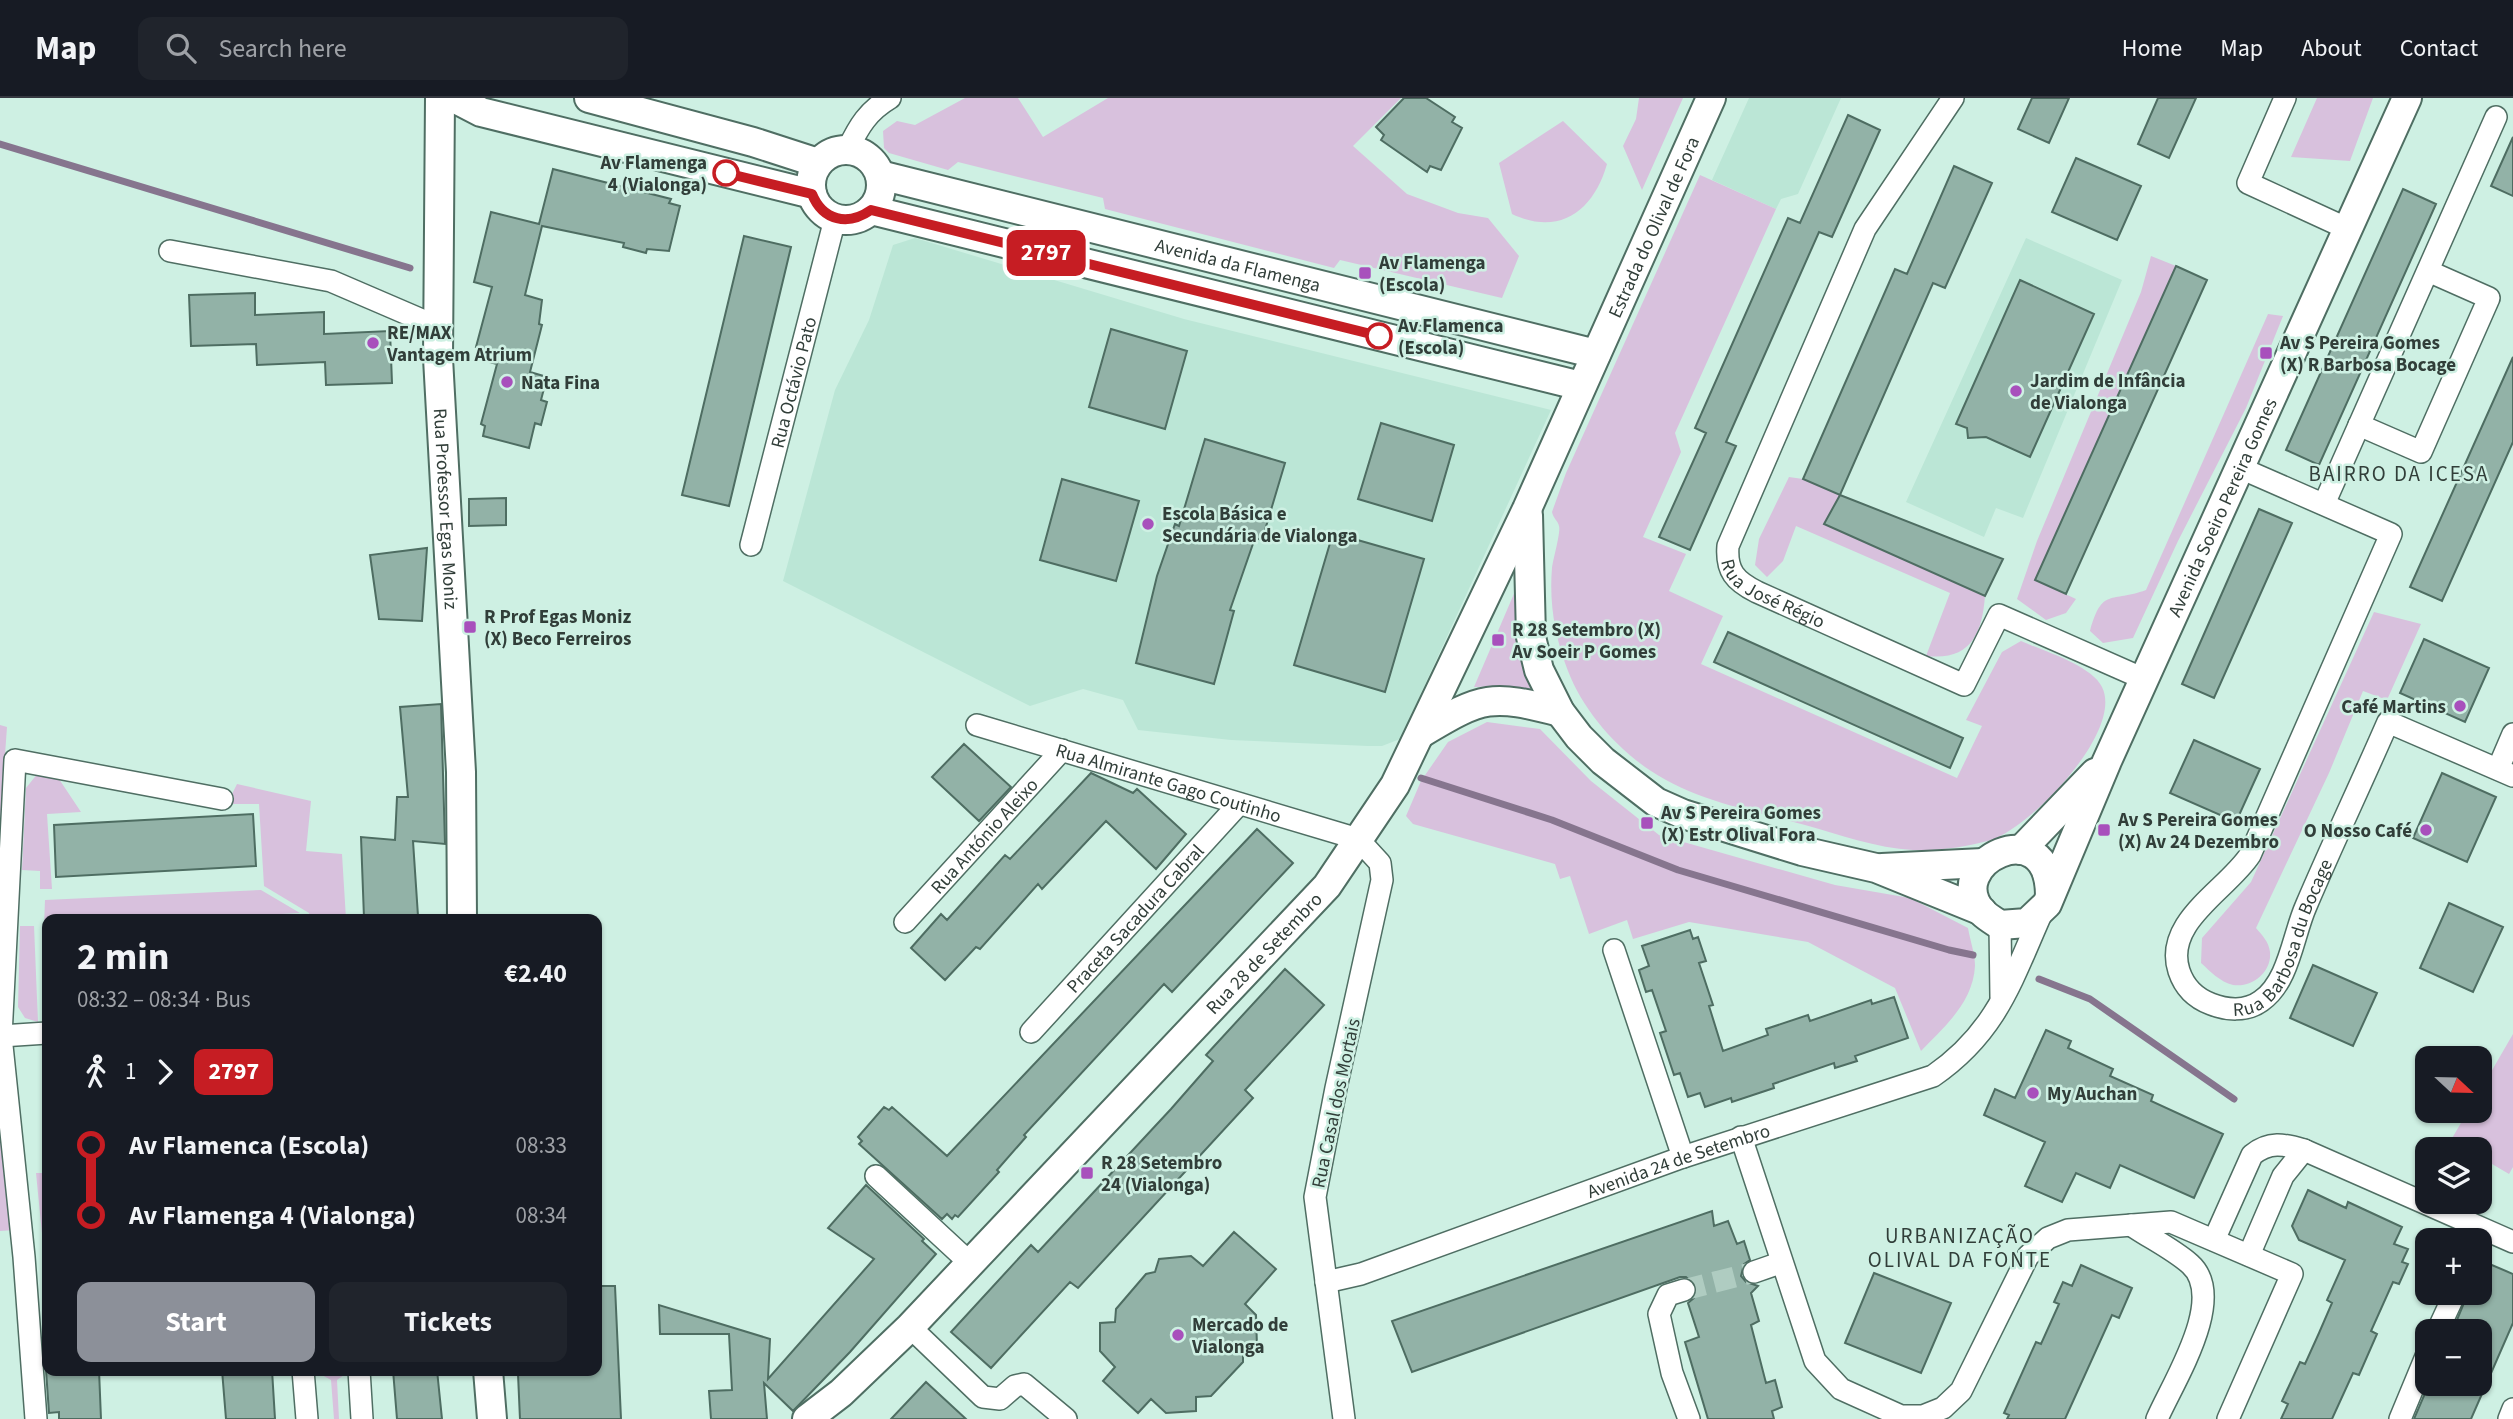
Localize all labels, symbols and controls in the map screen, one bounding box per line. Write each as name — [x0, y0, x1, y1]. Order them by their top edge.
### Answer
search box — [138, 17, 628, 80]
text: Map — [35, 25, 96, 72]
icon: search — [162, 29, 200, 67]
text: Search here — [218, 30, 347, 67]
text: Home — [2122, 31, 2182, 66]
text: Map — [2220, 31, 2263, 66]
text: About — [2301, 31, 2362, 66]
text: Contact — [2400, 31, 2478, 66]
street label: Estrada do Olival de Fora — [1602, 132, 1707, 323]
place label: Av Flamenga 4 (Vialonga) — [599, 150, 707, 199]
marker: Av Flamenga 4 (Vialonga) — [713, 160, 739, 186]
line badge: 2797 — [997, 230, 1095, 276]
street label: Avenida da Flamenga — [1152, 232, 1323, 300]
text: 2797 — [1021, 235, 1071, 270]
place label: Av Flamenga (Escola) — [1378, 250, 1486, 299]
marker: Av Flamenga (Escola) — [1357, 265, 1373, 281]
place label: Av Flamenca (Escola) — [1397, 313, 1503, 362]
street label: Rua Octávio Pato — [764, 314, 824, 451]
place label: RE/MAX Vantagem Atrium — [386, 320, 532, 369]
marker: Av Flamenca (Escola) — [1366, 323, 1392, 349]
place label: Av S Pereira Gomes (X) R Barbosa Bocage — [2279, 330, 2456, 379]
marker: RE/MAX Vantagem Atrium — [365, 335, 381, 351]
marker: Av S Pereira Gomes (X) R Barbosa Bocage — [2258, 345, 2274, 361]
place label: Jardim de Infância de Vialonga — [2030, 368, 2186, 417]
place label: Nata Fina — [521, 370, 600, 397]
marker: Nata Fina — [499, 374, 515, 390]
marker: Jardim de Infância de Vialonga — [2008, 383, 2024, 399]
street label: Avenida Soeiro Pereira Gomes — [2162, 394, 2285, 622]
street label: Rua Professor Egas Moniz — [426, 408, 464, 610]
district label: BAIRRO DA ICESA — [2309, 459, 2489, 489]
place label: Escola Básica e Secundária de Vialonga — [1162, 501, 1357, 550]
marker: Escola Básica e Secundária de Vialonga — [1140, 516, 1156, 532]
street label: Rua José Régio — [1713, 556, 1829, 636]
place label: R Prof Egas Moniz (X) Beco Ferreiros — [484, 604, 631, 653]
place label: R 28 Setembro (X) Av Soeir P Gomes — [1511, 617, 1661, 666]
marker: R Prof Egas Moniz (X) Beco Ferreiros — [462, 619, 478, 635]
marker: R 28 Setembro (X) Av Soeir P Gomes — [1490, 632, 1506, 648]
place label: Café Martins — [2341, 694, 2446, 721]
marker: Café Martins — [2452, 698, 2468, 714]
street label: Rua Almirante Gago Coutinho — [1052, 737, 1284, 830]
street label: Rua António Aleixo — [925, 773, 1045, 901]
place label: Av S Pereira Gomes (X) Estr Olival Fora — [1660, 800, 1821, 849]
place label: Av S Pereira Gomes (X) Av 24 Dezembro — [2117, 807, 2279, 856]
marker: Av S Pereira Gomes (X) Estr Olival Fora — [1639, 815, 1655, 831]
place label: O Nosso Café — [2304, 818, 2412, 845]
marker: Av S Pereira Gomes (X) Av 24 Dezembro — [2096, 822, 2112, 838]
marker: O Nosso Café — [2418, 822, 2434, 838]
street label: Praceta Sacadura Cabral — [1061, 839, 1211, 1000]
street label: Rua Barbosa du Bocage — [2232, 855, 2340, 1024]
street label: Rua 28 de Setembro — [1200, 887, 1329, 1021]
text: 2 min — [77, 930, 169, 984]
text: €2.40 — [504, 955, 567, 992]
text: 08:32 – 08:34 · Bus — [77, 983, 251, 1016]
street label: Rua Casal dos Mortais — [1305, 1016, 1368, 1191]
north arrow — [2415, 1046, 2492, 1124]
map controls — [2415, 1046, 2492, 1396]
icon: walk — [77, 1053, 115, 1091]
icon: forward — [146, 1053, 184, 1091]
text: 2797 — [208, 1054, 259, 1089]
text: 1 — [125, 1055, 136, 1088]
place label: My Auchan — [2047, 1081, 2137, 1108]
marker: My Auchan — [2025, 1085, 2041, 1101]
street label: Avenida 24 de Setembro — [1584, 1118, 1774, 1206]
text: Av Flamenca (Escola) — [129, 1127, 369, 1164]
text: 08:33 — [516, 1129, 567, 1162]
button: layers — [2415, 1137, 2492, 1214]
place label: R 28 Setembro 24 (Vialonga) — [1101, 1150, 1222, 1199]
marker: R 28 Setembro 24 (Vialonga) — [1079, 1165, 1095, 1181]
text: Av Flamenga 4 (Vialonga) — [129, 1197, 416, 1234]
text: 08:34 — [516, 1199, 567, 1232]
district label: URBANIZAÇÃO OLIVAL DA FONTE — [1868, 1221, 2052, 1275]
button: + — [2415, 1228, 2492, 1305]
button: Start — [77, 1282, 315, 1362]
button: Tickets — [329, 1282, 567, 1362]
place label: Mercado de Vialonga — [1191, 1312, 1289, 1361]
button: − — [2415, 1319, 2492, 1396]
marker: Mercado de Vialonga — [1170, 1327, 1186, 1343]

